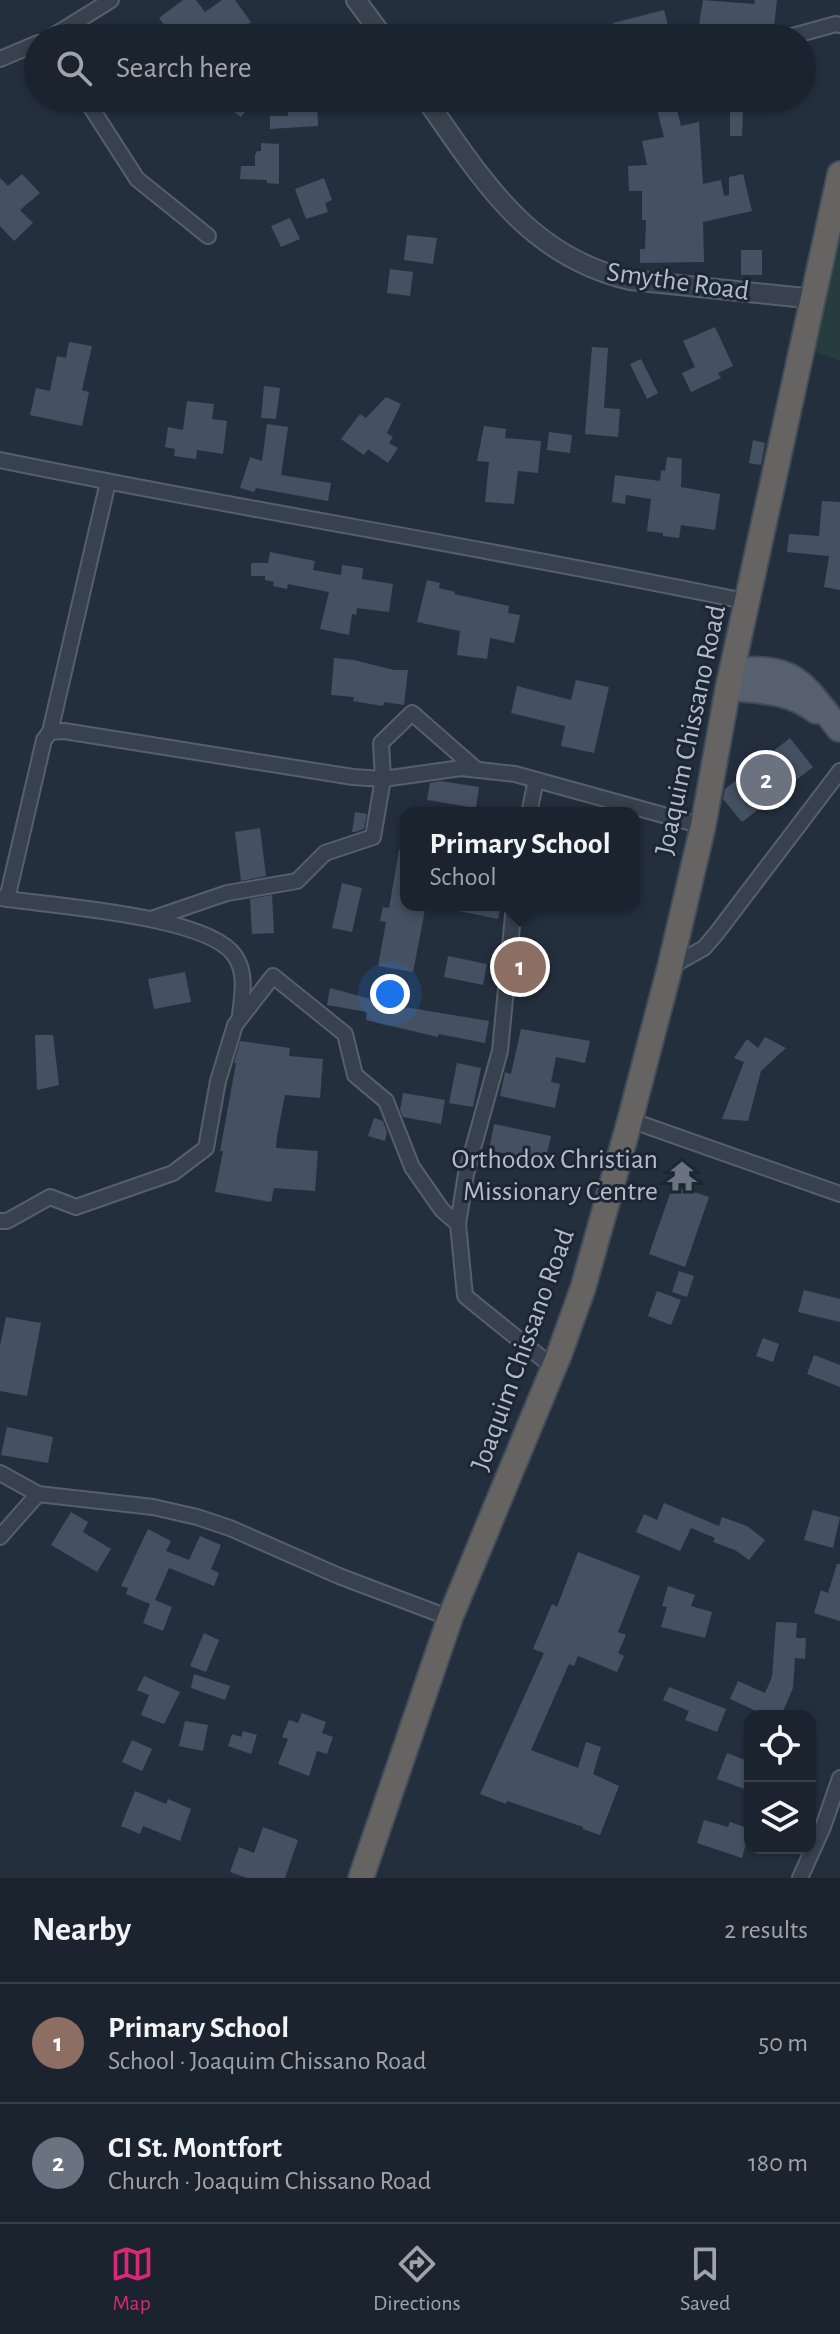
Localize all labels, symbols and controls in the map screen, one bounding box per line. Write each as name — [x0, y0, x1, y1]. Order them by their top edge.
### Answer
search box — [24, 24, 816, 112]
icon: search — [52, 46, 96, 90]
text: Search here — [116, 53, 252, 83]
street label: Smythe Road — [605, 258, 751, 306]
street label: Joaquim Chissano Road — [651, 602, 731, 858]
pin: 2 — [740, 750, 792, 810]
popup — [400, 807, 640, 911]
text: Primary School — [429, 829, 611, 859]
text: School — [429, 864, 497, 890]
pin: 1 — [494, 937, 546, 997]
your location — [370, 974, 410, 1014]
place label: Orthodox Christian Missionary Centre — [451, 1146, 658, 1206]
temple icon: Orthodox Christian Missionary Centre — [665, 1159, 699, 1193]
street label: Joaquim Chissano Road — [466, 1225, 580, 1475]
map controls — [744, 1710, 816, 1854]
button: locate — [744, 1710, 816, 1782]
button: layers — [744, 1782, 816, 1854]
text: Nearby — [32, 1913, 131, 1947]
text: 2 results — [724, 1917, 808, 1943]
text: Primary School — [108, 2013, 289, 2043]
text: 1 — [53, 2030, 63, 2056]
text: 50 m — [758, 2030, 808, 2056]
text: School · Joaquim Chissano Road — [108, 2048, 426, 2074]
text: CI St. Montfort — [108, 2133, 282, 2163]
text: 2 — [52, 2150, 64, 2176]
text: 180 m — [748, 2150, 808, 2176]
text: Church · Joaquim Chissano Road — [108, 2168, 431, 2194]
tab: Map — [110, 2242, 154, 2316]
tab: Directions — [373, 2242, 461, 2316]
tab: Saved — [680, 2242, 730, 2316]

